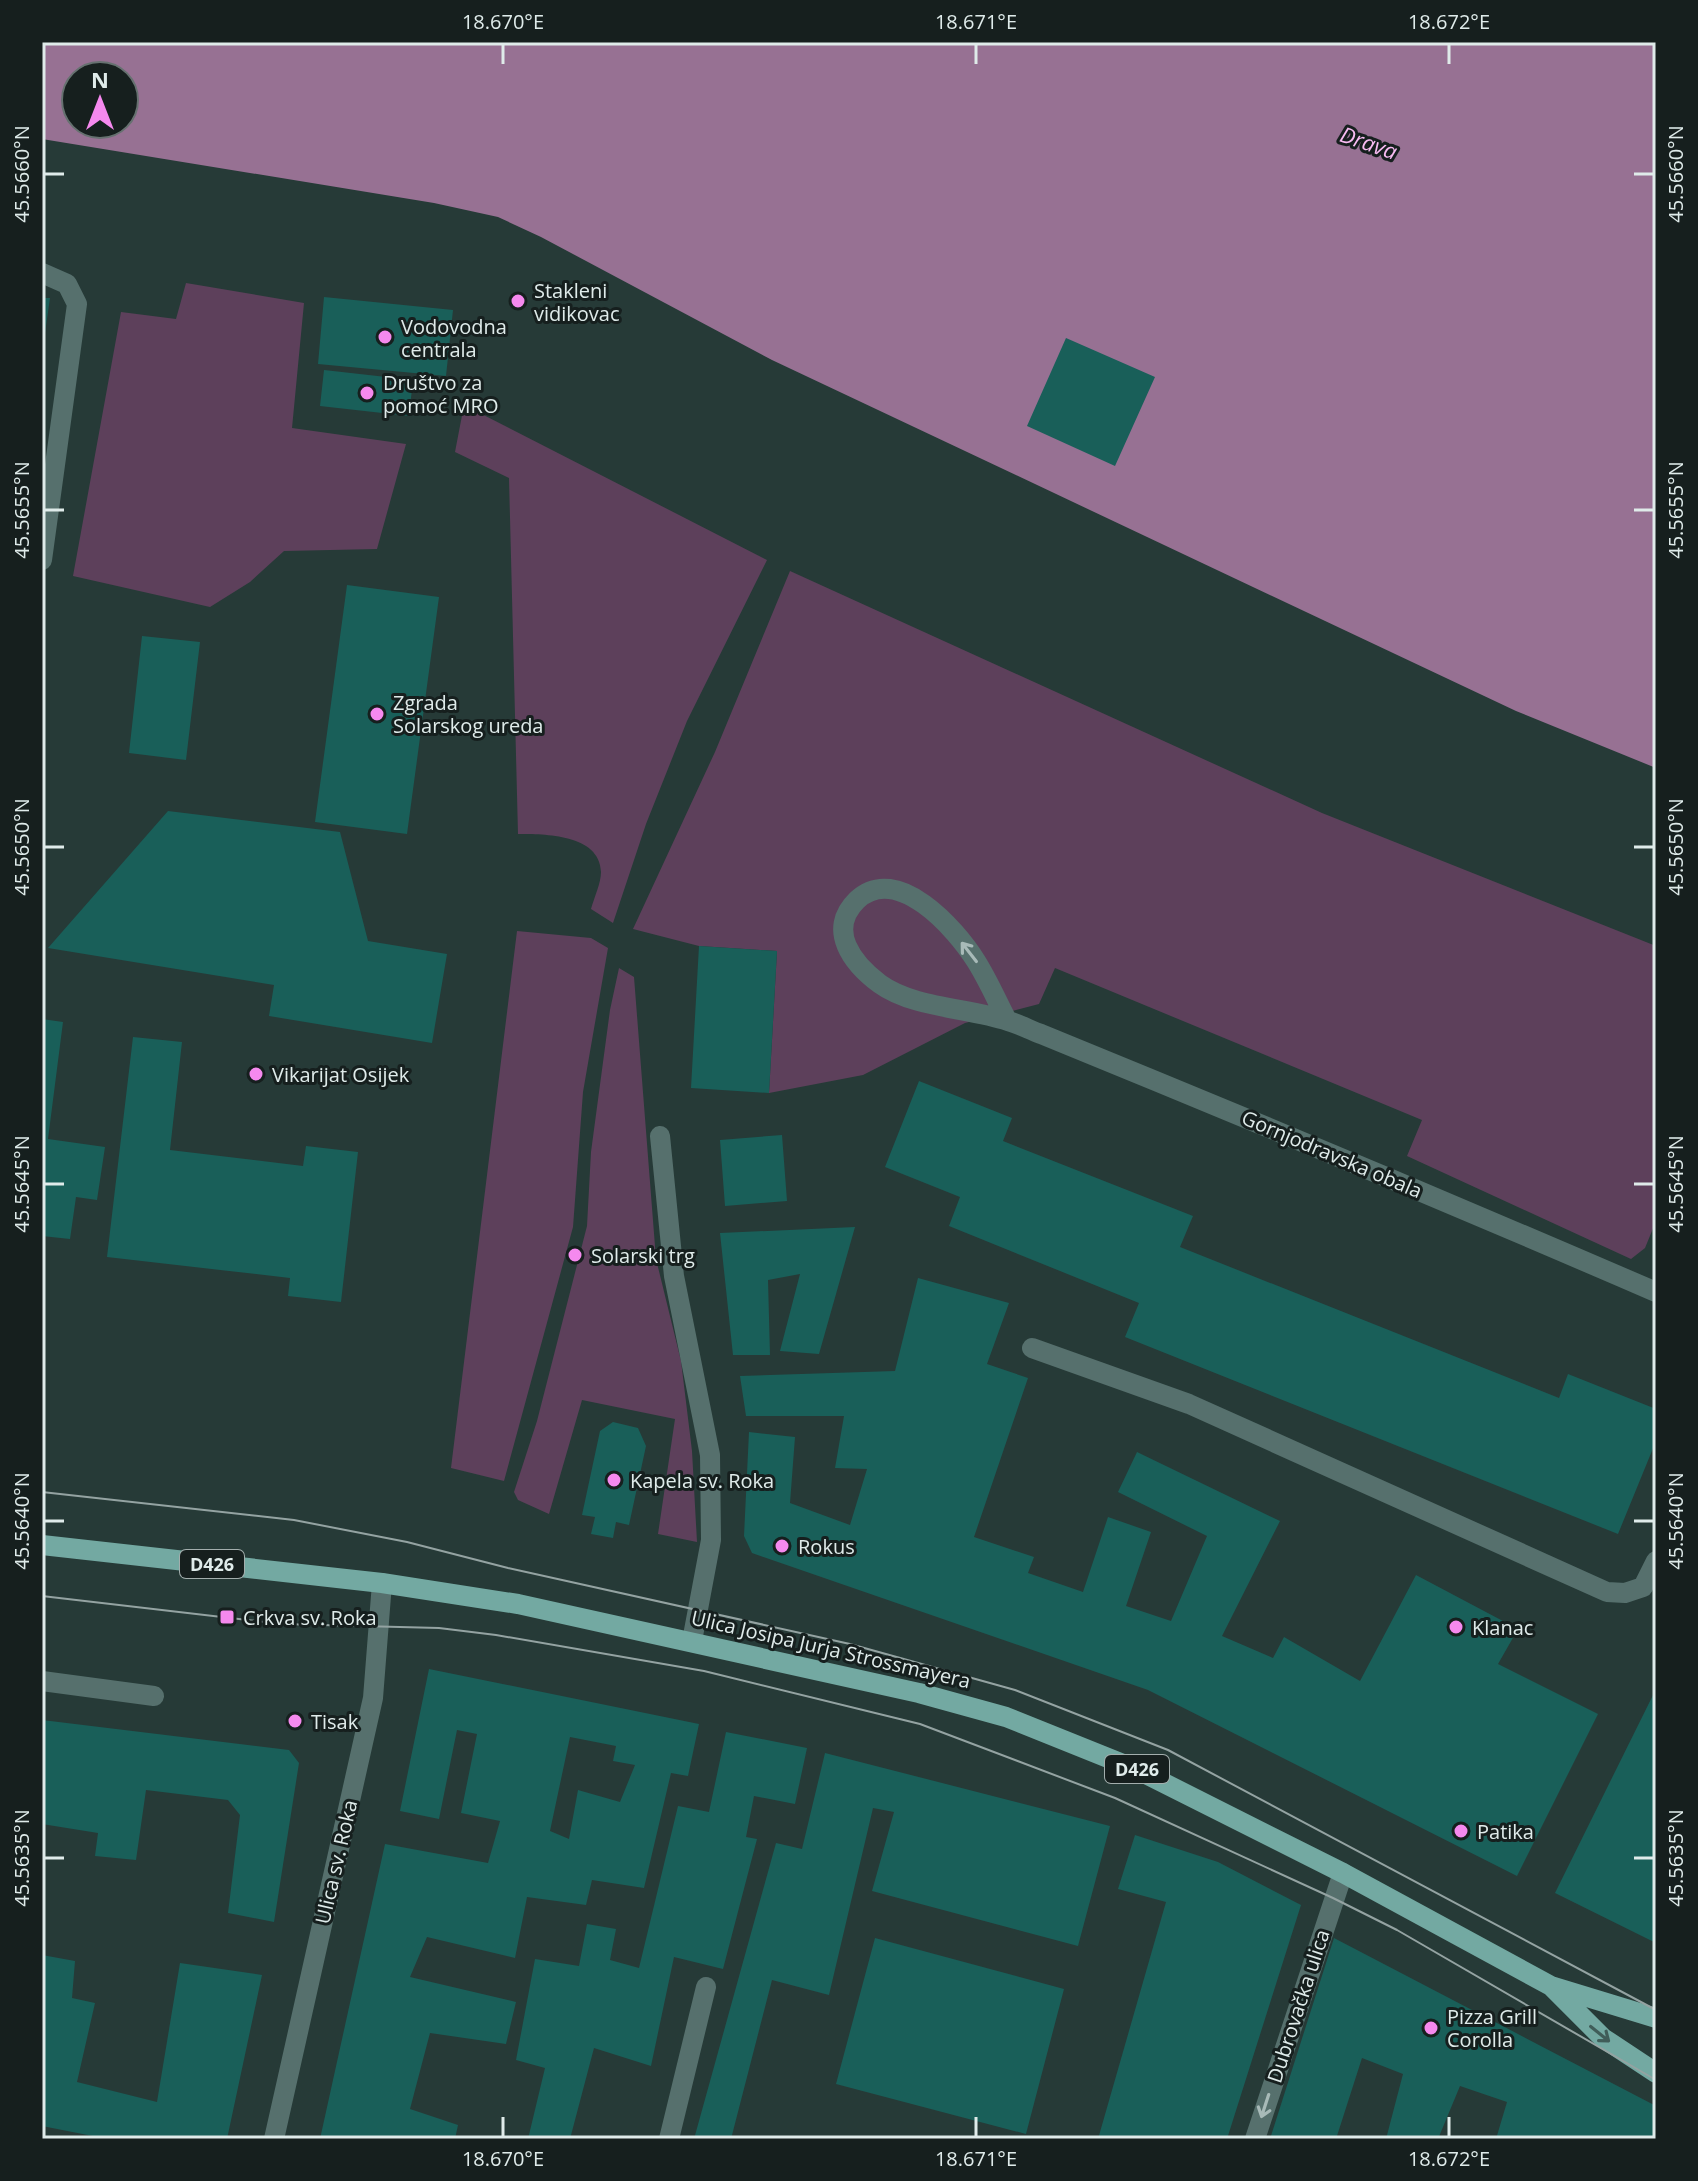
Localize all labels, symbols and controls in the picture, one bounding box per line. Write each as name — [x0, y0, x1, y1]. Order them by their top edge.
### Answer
text: 18.670°E — [462, 8, 544, 35]
text: 18.671°E — [935, 8, 1017, 35]
text: 18.672°E — [1408, 8, 1490, 35]
north arrow — [60, 60, 140, 140]
text: N — [91, 64, 109, 94]
water label: Drava — [1337, 118, 1401, 166]
text: 45.5660°N — [8, 125, 35, 223]
text: 45.5660°N — [1662, 125, 1689, 223]
place label: Stakleni vidikovac — [534, 277, 620, 327]
marker: Stakleni vidikovac — [509, 292, 527, 310]
place label: Vodovodna centrala — [401, 313, 507, 363]
marker: Vodovodna centrala — [376, 328, 394, 346]
place label: Društvo za pomoć MRO — [383, 369, 498, 419]
marker: Društvo za pomoć MRO — [358, 384, 376, 402]
text: 45.5655°N — [8, 461, 35, 559]
text: 45.5655°N — [1662, 461, 1689, 559]
place label: Zgrada Solarskog ureda — [393, 689, 543, 739]
marker: Zgrada Solarskog ureda — [368, 705, 386, 723]
text: 45.5650°N — [8, 798, 35, 896]
text: 45.5650°N — [1662, 798, 1689, 896]
one-way arrow — [960, 942, 978, 963]
place label: Vikarijat Osijek — [272, 1061, 410, 1088]
marker: Vikarijat Osijek — [247, 1065, 265, 1083]
street label: Gornjodravska obala — [1238, 1104, 1426, 1204]
text: 45.5645°N — [8, 1135, 35, 1233]
text: 45.5645°N — [1662, 1135, 1689, 1233]
place label: Solarski trg — [591, 1242, 695, 1269]
marker: Solarski trg — [566, 1246, 584, 1264]
place label: Kapela sv. Roka — [630, 1467, 774, 1494]
marker: Kapela sv. Roka — [605, 1471, 623, 1489]
text: 45.5640°N — [8, 1472, 35, 1570]
text: 45.5640°N — [1662, 1472, 1689, 1570]
place label: Rokus — [798, 1533, 855, 1560]
marker: Rokus — [773, 1537, 791, 1555]
road number: D426 — [180, 1550, 244, 1578]
place label: Crkva sv. Roka — [243, 1604, 377, 1631]
street label: Ulica Josipa Jurja Strossmayera — [689, 1604, 973, 1694]
marker: Crkva sv. Roka — [218, 1608, 236, 1626]
place label: Klanac — [1472, 1614, 1533, 1641]
marker: Klanac — [1447, 1618, 1465, 1636]
place label: Tisak — [311, 1708, 359, 1735]
marker: Tisak — [286, 1712, 304, 1730]
road number: D426 — [1105, 1755, 1169, 1783]
street label: Ulica sv. Roka — [309, 1797, 363, 1927]
text: 45.5635°N — [8, 1809, 35, 1907]
text: 45.5635°N — [1662, 1809, 1689, 1907]
place label: Patika — [1477, 1818, 1534, 1845]
marker: Patika — [1452, 1822, 1470, 1840]
street label: Dubrovačka ulica — [1260, 1926, 1336, 2086]
place label: Pizza Grill Corolla — [1447, 2003, 1537, 2053]
marker: Pizza Grill Corolla — [1422, 2019, 1440, 2037]
one-way arrow — [1589, 2025, 1609, 2043]
one-way arrow — [1257, 2093, 1272, 2119]
text: 18.670°E — [462, 2145, 544, 2172]
text: 18.671°E — [935, 2145, 1017, 2172]
text: 18.672°E — [1408, 2145, 1490, 2172]

